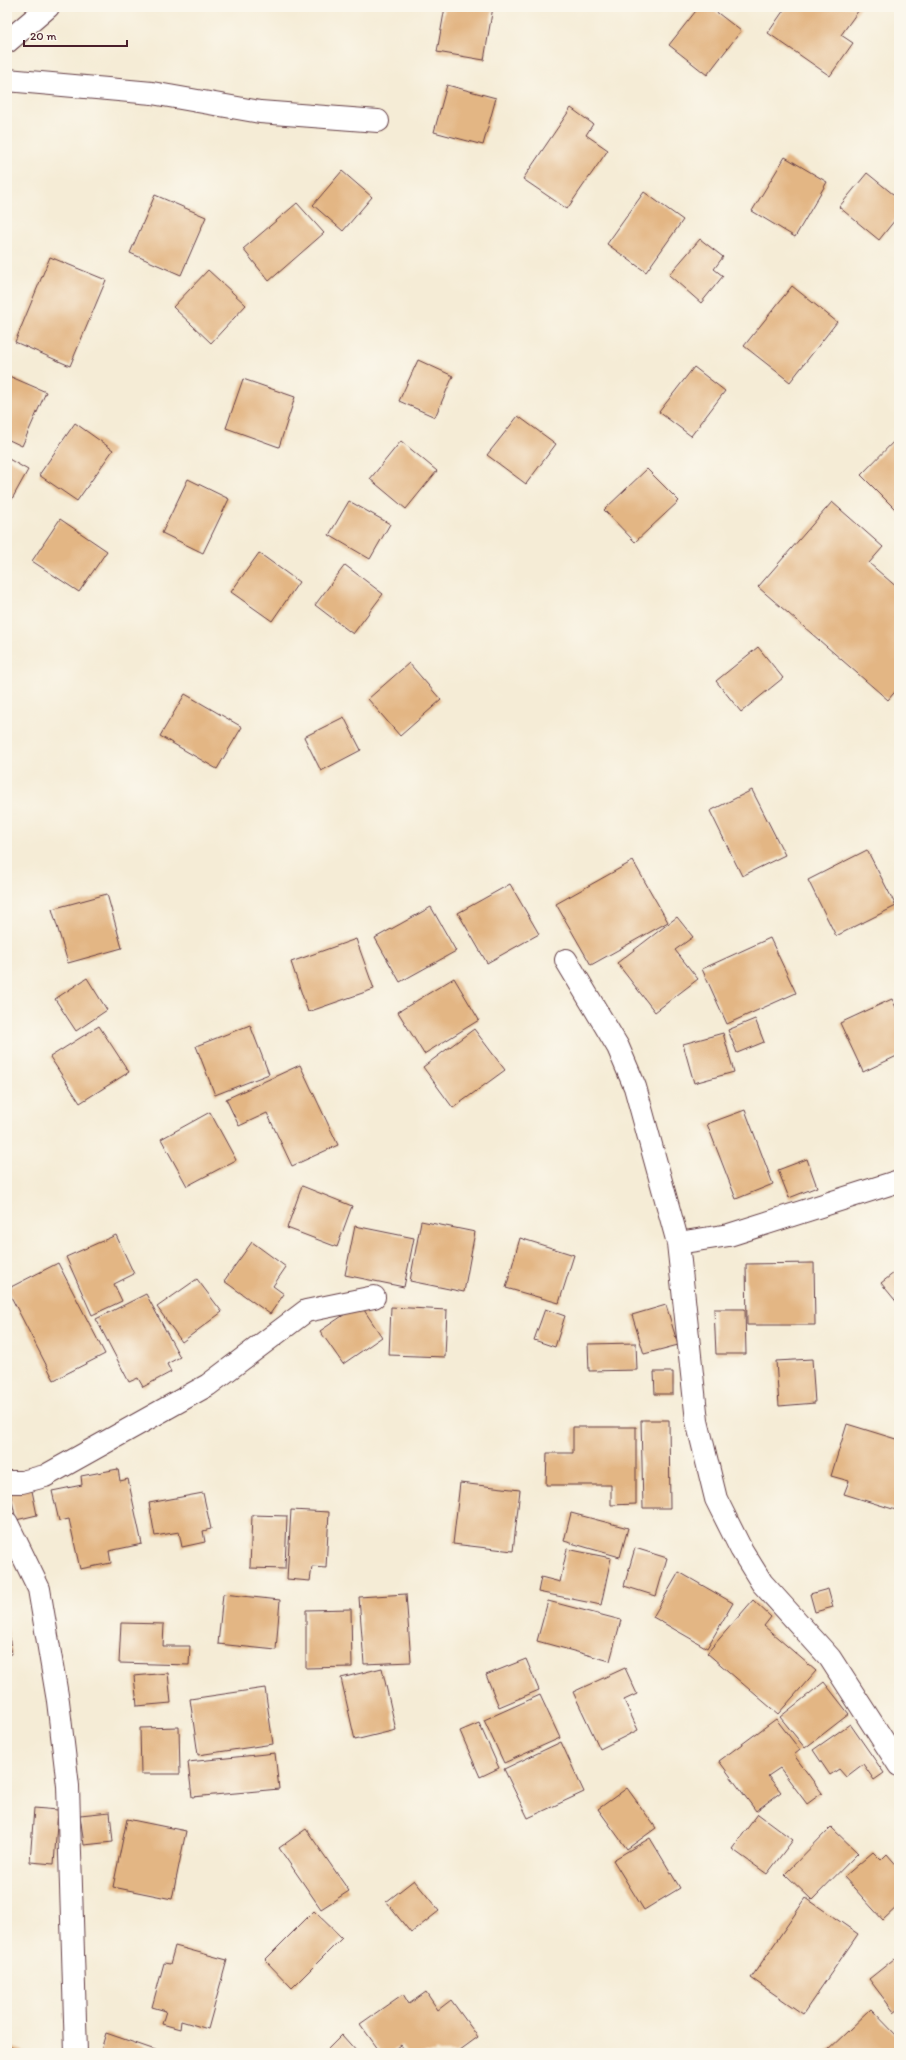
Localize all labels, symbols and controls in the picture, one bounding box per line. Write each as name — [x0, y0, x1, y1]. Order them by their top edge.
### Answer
scale bar — [24, 22, 127, 48]
text: 20 m — [30, 29, 57, 43]

